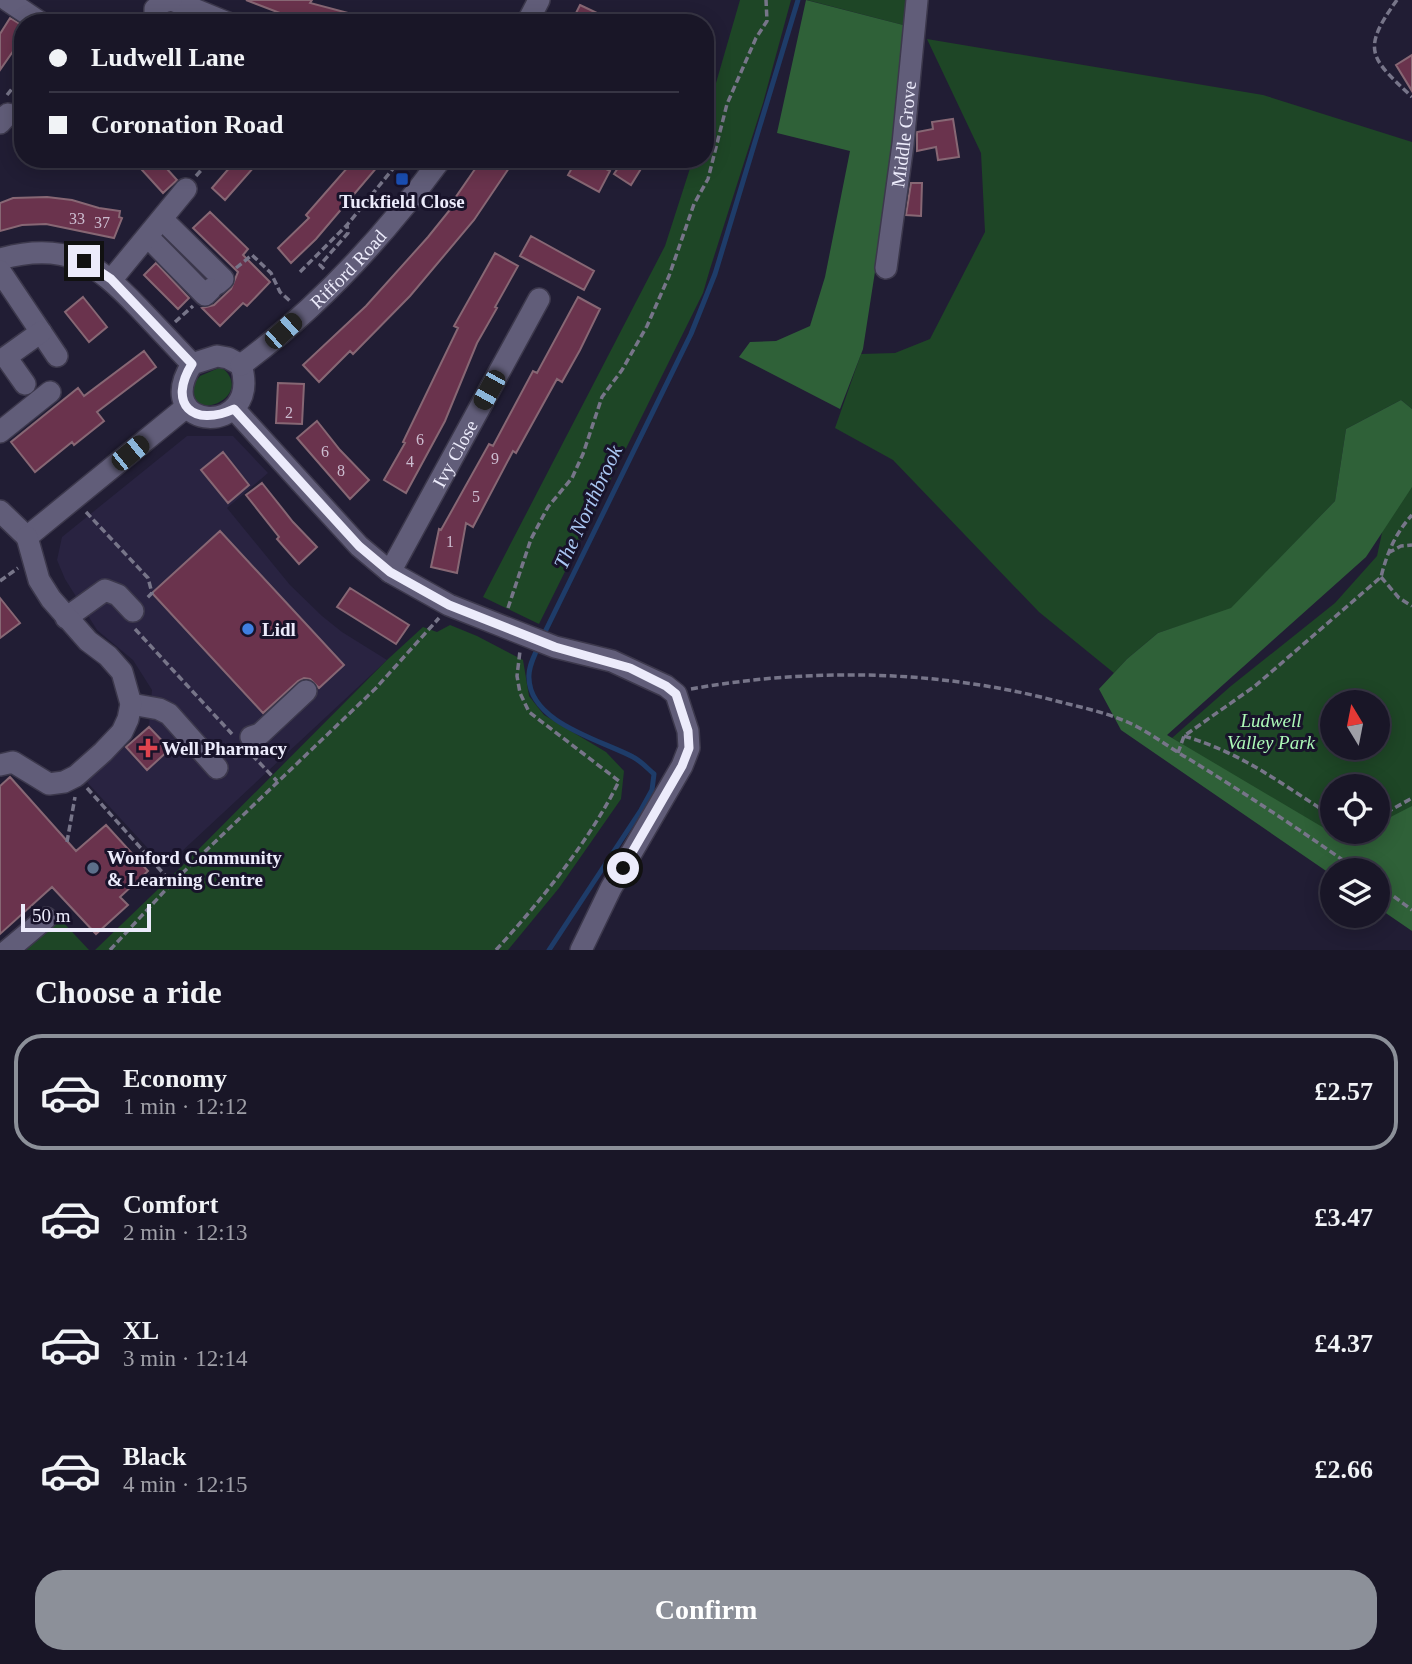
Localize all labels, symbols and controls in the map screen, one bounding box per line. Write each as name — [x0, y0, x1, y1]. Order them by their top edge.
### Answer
text: Ludwell Lane — [91, 43, 245, 72]
street label: Middle Grove — [887, 80, 920, 189]
text: Coronation Road — [91, 110, 283, 139]
marker: Tuckfield Close — [394, 171, 410, 187]
place label: Tuckfield Close — [339, 191, 465, 212]
house number: 33 — [69, 210, 85, 227]
house number: 37 — [94, 214, 110, 231]
street label: Rifford Road — [306, 225, 391, 312]
route end — [68, 245, 100, 277]
car — [261, 309, 306, 353]
car — [470, 367, 509, 413]
house number: 2 — [285, 404, 293, 421]
street label: Ivy Close — [428, 416, 481, 491]
house number: 6 — [416, 431, 424, 448]
car — [108, 432, 153, 474]
water label: The Northbrook — [549, 441, 627, 573]
house number: 6 — [321, 443, 329, 460]
house number: 9 — [491, 450, 499, 467]
house number: 4 — [406, 453, 414, 470]
house number: 8 — [337, 462, 345, 479]
house number: 5 — [472, 488, 480, 505]
house number: 1 — [446, 533, 454, 550]
place label: Lidl — [262, 619, 296, 640]
marker: Lidl — [240, 621, 256, 637]
north arrow — [1320, 690, 1390, 760]
map controls — [1320, 690, 1390, 928]
park label: Ludwell Valley Park — [1227, 710, 1316, 753]
place label: Well Pharmacy — [162, 738, 288, 759]
marker: Well Pharmacy — [140, 740, 156, 756]
button: locate — [1320, 774, 1390, 844]
place label: Wonford Community & Learning Centre — [107, 847, 282, 890]
route start — [607, 852, 639, 884]
button: layers — [1320, 858, 1390, 928]
marker: Wonford Community & Learning Centre — [85, 860, 101, 876]
scale bar — [21, 901, 150, 933]
text: 50 m — [32, 905, 71, 926]
text: Choose a ride — [35, 974, 222, 1010]
icon: car — [39, 1061, 102, 1124]
text: Economy — [123, 1064, 227, 1093]
text: £2.57 — [1315, 1077, 1373, 1106]
text: 1 min · 12:12 — [123, 1094, 248, 1119]
icon: car — [39, 1187, 102, 1250]
text: Comfort — [123, 1190, 218, 1219]
text: £3.47 — [1315, 1203, 1373, 1232]
text: 2 min · 12:13 — [123, 1220, 248, 1245]
icon: car — [39, 1313, 102, 1376]
text: XL — [123, 1316, 159, 1345]
text: £4.37 — [1315, 1329, 1373, 1358]
text: 3 min · 12:14 — [123, 1346, 248, 1371]
icon: car — [39, 1439, 102, 1502]
text: Black — [123, 1442, 187, 1471]
text: £2.66 — [1315, 1455, 1373, 1484]
text: 4 min · 12:15 — [123, 1472, 248, 1497]
button: Confirm — [35, 1570, 1377, 1650]

